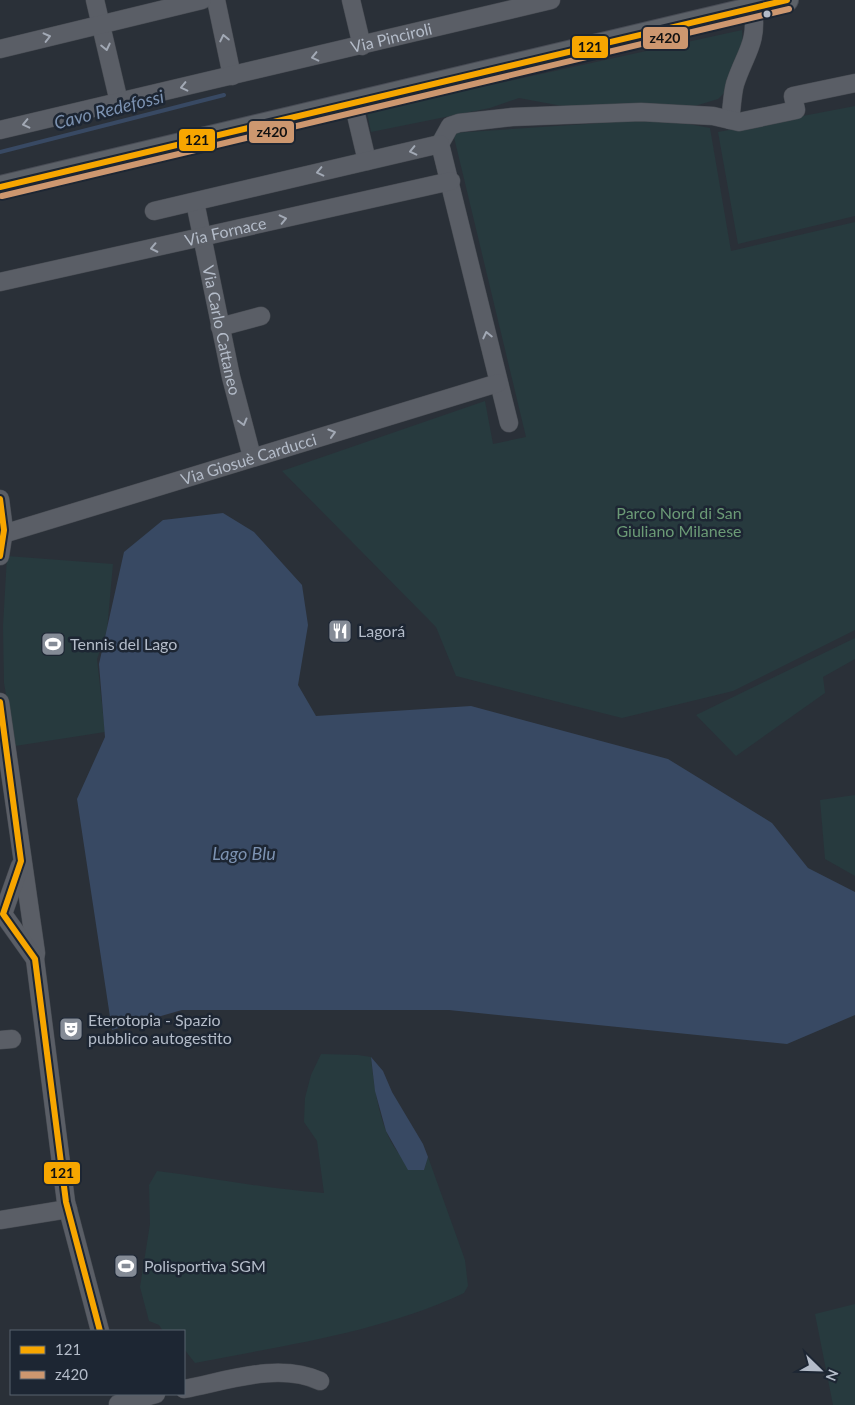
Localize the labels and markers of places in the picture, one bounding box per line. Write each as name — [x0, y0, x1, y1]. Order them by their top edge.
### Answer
unlabelled marker — [762, 9, 772, 19]
restaurant icon: Lagorá — [327, 618, 353, 644]
place label: Lagorá — [358, 621, 405, 640]
sports icon: Tennis del Lago — [40, 631, 66, 657]
place label: Tennis del Lago — [70, 634, 177, 653]
place label: Eterotopia - Spazio pubblico autogestito — [88, 1010, 232, 1047]
theatre icon: Eterotopia - Spazio pubblico autogestito — [58, 1016, 84, 1042]
sports icon: Polisportiva SGM — [113, 1253, 139, 1279]
place label: Polisportiva SGM — [144, 1256, 266, 1275]

